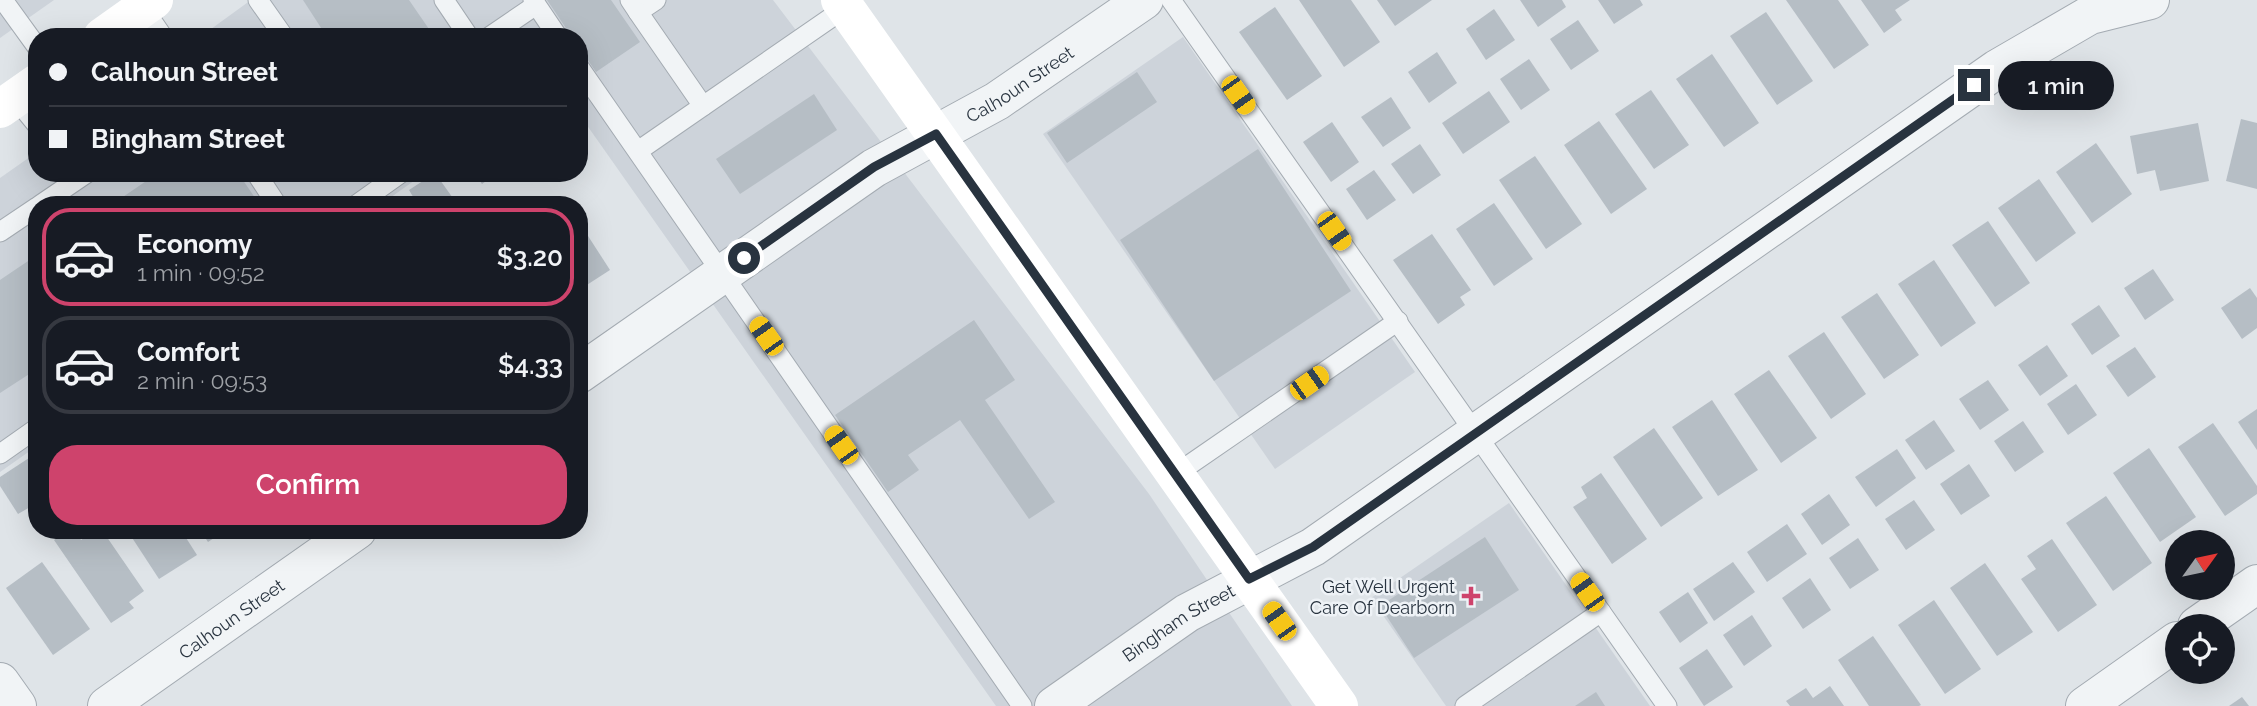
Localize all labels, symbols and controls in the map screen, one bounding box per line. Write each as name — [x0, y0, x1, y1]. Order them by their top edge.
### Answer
street label: Calhoun Street — [962, 41, 1077, 126]
text: Calhoun Street — [91, 57, 278, 87]
callout: 1 min — [1998, 60, 2114, 110]
route end — [1958, 69, 1990, 101]
car — [1218, 72, 1259, 118]
text: 1 min — [2027, 72, 2085, 99]
text: Bingham Street — [91, 124, 285, 154]
car — [1314, 208, 1355, 254]
icon: car — [53, 226, 116, 289]
text: Economy — [137, 229, 252, 259]
text: $3.20 — [497, 242, 563, 272]
route start — [728, 242, 760, 274]
text: 1 min · 09:52 — [137, 259, 265, 286]
car — [746, 313, 787, 359]
icon: car — [53, 334, 116, 397]
text: Comfort — [137, 337, 240, 367]
text: $4.33 — [498, 350, 563, 380]
car — [1286, 362, 1333, 404]
text: 2 min · 09:53 — [137, 367, 267, 394]
car — [821, 422, 862, 468]
button: Confirm — [49, 445, 567, 525]
north arrow — [2165, 530, 2235, 600]
map controls — [2165, 530, 2235, 684]
car — [1567, 569, 1608, 615]
street label: Calhoun Street — [175, 574, 288, 663]
place label: Get Well Urgent Care Of Dearborn — [1310, 576, 1455, 618]
street label: Bingham Street — [1118, 579, 1238, 666]
marker: Get Well Urgent Care Of Dearborn — [1461, 586, 1481, 606]
car — [1259, 598, 1300, 644]
button: locate — [2165, 614, 2235, 684]

